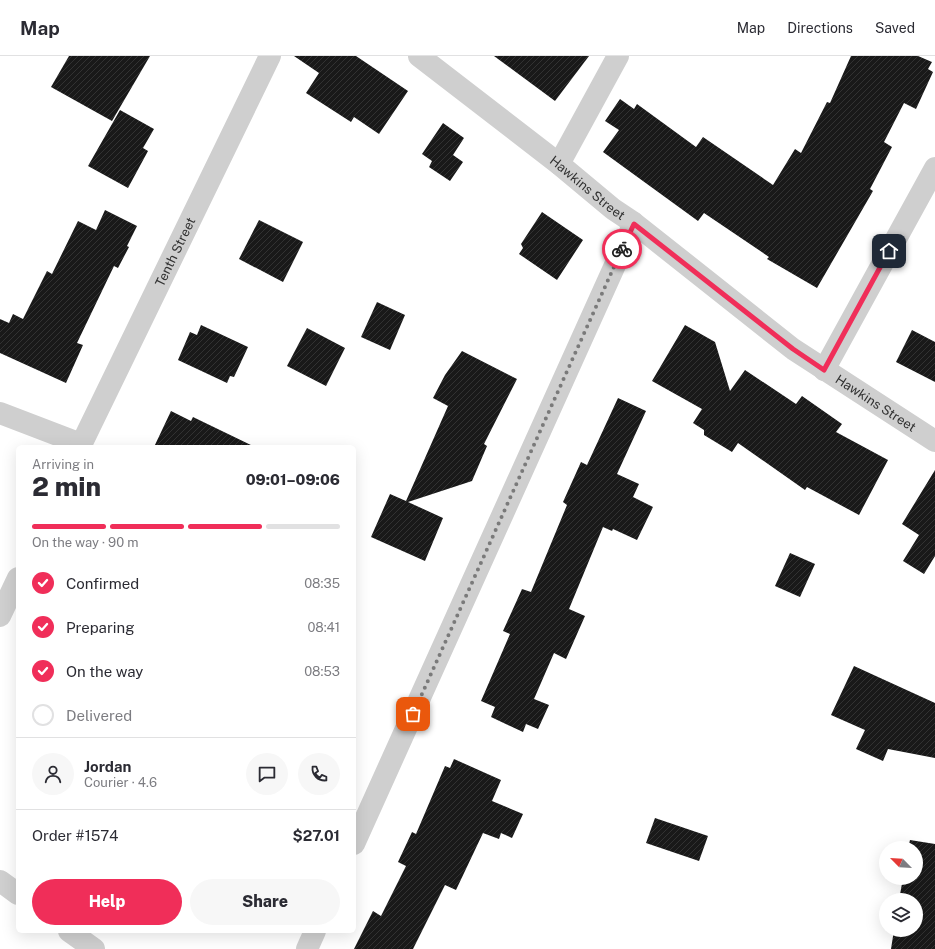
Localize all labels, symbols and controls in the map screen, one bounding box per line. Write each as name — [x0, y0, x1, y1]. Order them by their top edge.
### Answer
text: Map — [20, 17, 60, 39]
text: Map — [737, 20, 765, 36]
text: Directions — [787, 20, 853, 36]
text: Saved — [875, 20, 915, 36]
street label: Hawkins Street — [547, 153, 628, 223]
street label: Tenth Street — [152, 215, 198, 289]
courier — [602, 229, 642, 269]
pin — [872, 234, 906, 268]
icon: bike — [611, 238, 633, 260]
icon: home — [878, 240, 900, 262]
street label: Hawkins Street — [833, 372, 919, 435]
text: Arriving in — [32, 457, 94, 472]
text: 2 min — [32, 471, 101, 502]
text: 09:01–09:06 — [246, 471, 340, 488]
text: On the way · 90 m — [32, 535, 139, 550]
icon: check — [32, 572, 54, 594]
text: Confirmed — [66, 575, 139, 592]
text: 08:35 — [304, 576, 340, 591]
icon: check — [32, 616, 54, 638]
text: Preparing — [66, 619, 135, 636]
text: 08:41 — [307, 620, 340, 635]
icon: check — [32, 660, 54, 682]
text: On the way — [66, 663, 143, 680]
text: 08:53 — [304, 664, 340, 679]
pin — [396, 697, 430, 731]
icon: bag — [402, 703, 424, 725]
text: Delivered — [66, 707, 132, 724]
button: person — [32, 753, 74, 795]
button: chat — [246, 753, 288, 795]
button: phone — [298, 753, 340, 795]
text: Jordan — [84, 758, 131, 775]
text: Courier · 4.6 — [84, 775, 157, 790]
text: Order #1574 — [32, 827, 118, 844]
text: $27.01 — [292, 827, 340, 844]
north arrow — [879, 841, 923, 885]
map controls — [879, 841, 923, 937]
button: Help — [32, 879, 182, 925]
button: Share — [190, 879, 340, 925]
button: layers — [879, 893, 923, 937]

